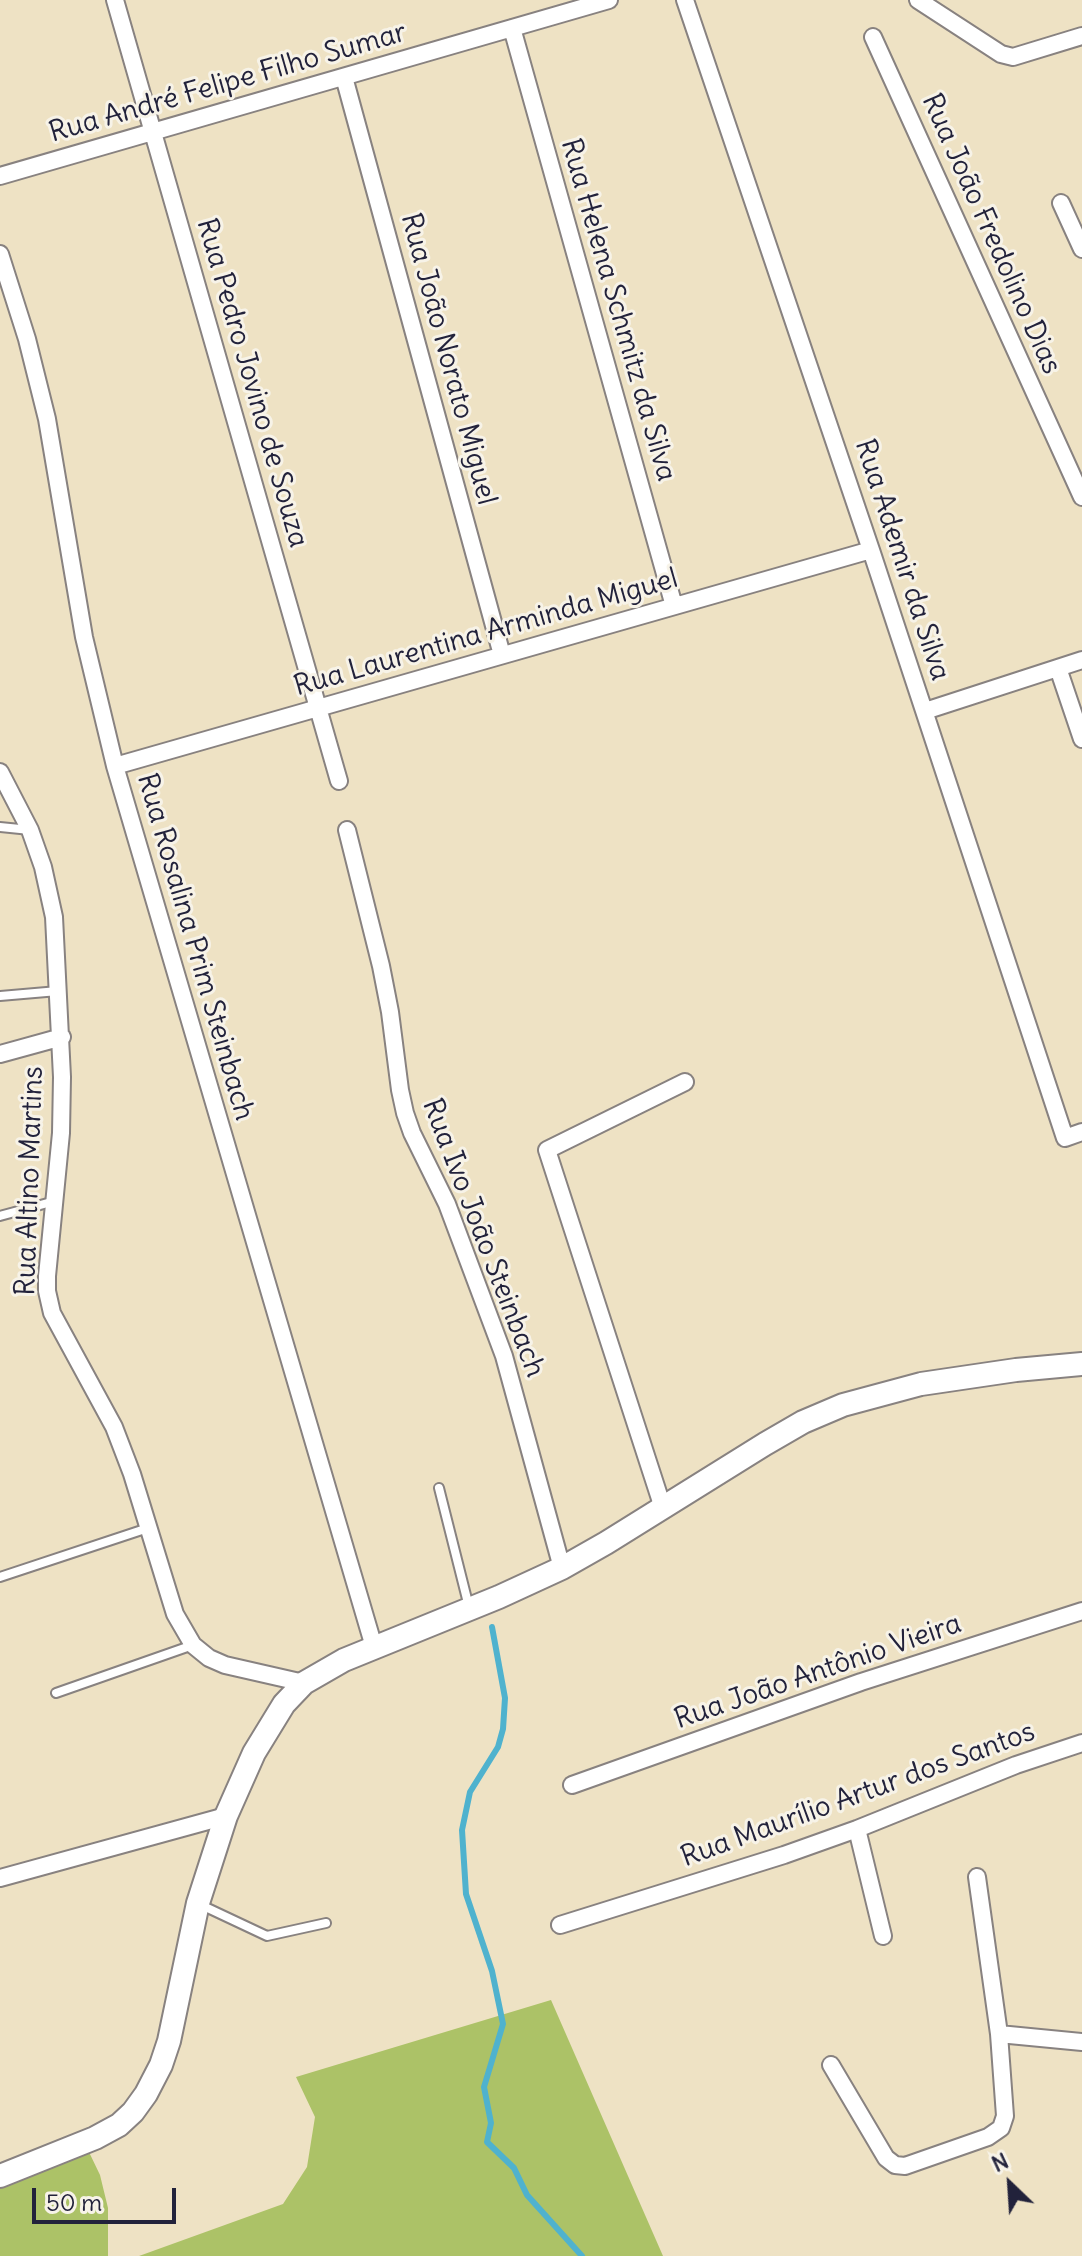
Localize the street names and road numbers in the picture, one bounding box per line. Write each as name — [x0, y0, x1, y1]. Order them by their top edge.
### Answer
street label: Rua André Felipe Filho Sumar — [46, 16, 410, 150]
street label: Rua João Fredolino Dias — [914, 89, 1068, 379]
street label: Rua Helena Schmitz da Silva — [553, 135, 683, 485]
street label: Rua João Norato Miguel — [393, 210, 503, 508]
street label: Rua Pedro Jovino de Souza — [189, 215, 315, 551]
street label: Rua Ademir da Silva — [847, 435, 957, 685]
street label: Rua Laurentina Arminda Miguel — [290, 562, 682, 704]
street label: Rua Rosalina Prim Steinbach — [129, 770, 261, 1124]
street label: Rua Altino Martins — [9, 1066, 51, 1296]
street label: Rua Ivo João Steinbach — [414, 1094, 552, 1382]
street label: Rua João Antônio Vieira — [670, 1607, 966, 1737]
street label: Rua Maurílio Artur dos Santos — [676, 1715, 1040, 1875]

